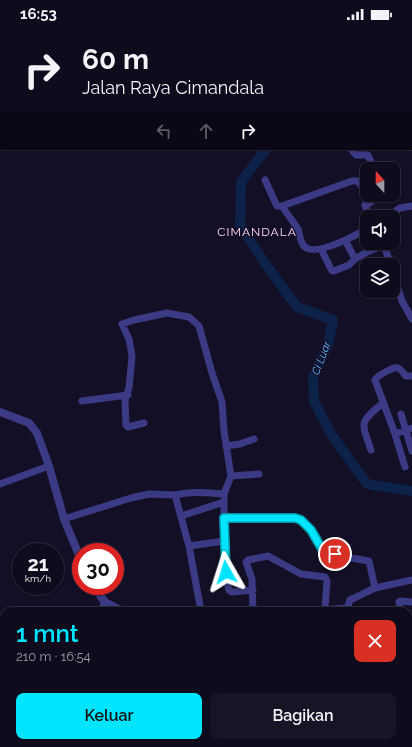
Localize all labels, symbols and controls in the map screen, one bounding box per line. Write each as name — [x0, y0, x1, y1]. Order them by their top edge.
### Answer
text: 16:53 — [20, 5, 57, 23]
text: 60 m — [82, 43, 149, 76]
icon: right — [16, 44, 68, 96]
text: Jalan Raya Cimandala — [82, 77, 264, 98]
icon: left — [153, 120, 175, 142]
icon: ahead — [195, 120, 217, 142]
icon: right — [237, 120, 259, 142]
north arrow — [360, 162, 400, 202]
map controls — [360, 162, 400, 298]
button: sound — [360, 210, 400, 250]
district label: CIMANDALA — [217, 225, 297, 239]
button: layers — [360, 258, 400, 298]
water label: Ci Luar — [309, 338, 334, 377]
pin — [318, 537, 352, 571]
speed limit sign: 30 — [72, 543, 124, 595]
icon: arrive — [324, 543, 346, 565]
position arrow — [205, 551, 247, 593]
text: 21 — [27, 552, 49, 576]
text: km/h — [25, 573, 51, 584]
text: 1 mnt — [16, 619, 79, 648]
button: close — [354, 620, 396, 662]
text: 210 m · 16:54 — [16, 649, 91, 664]
button: Keluar — [16, 693, 202, 739]
button: Bagikan — [210, 693, 396, 739]

